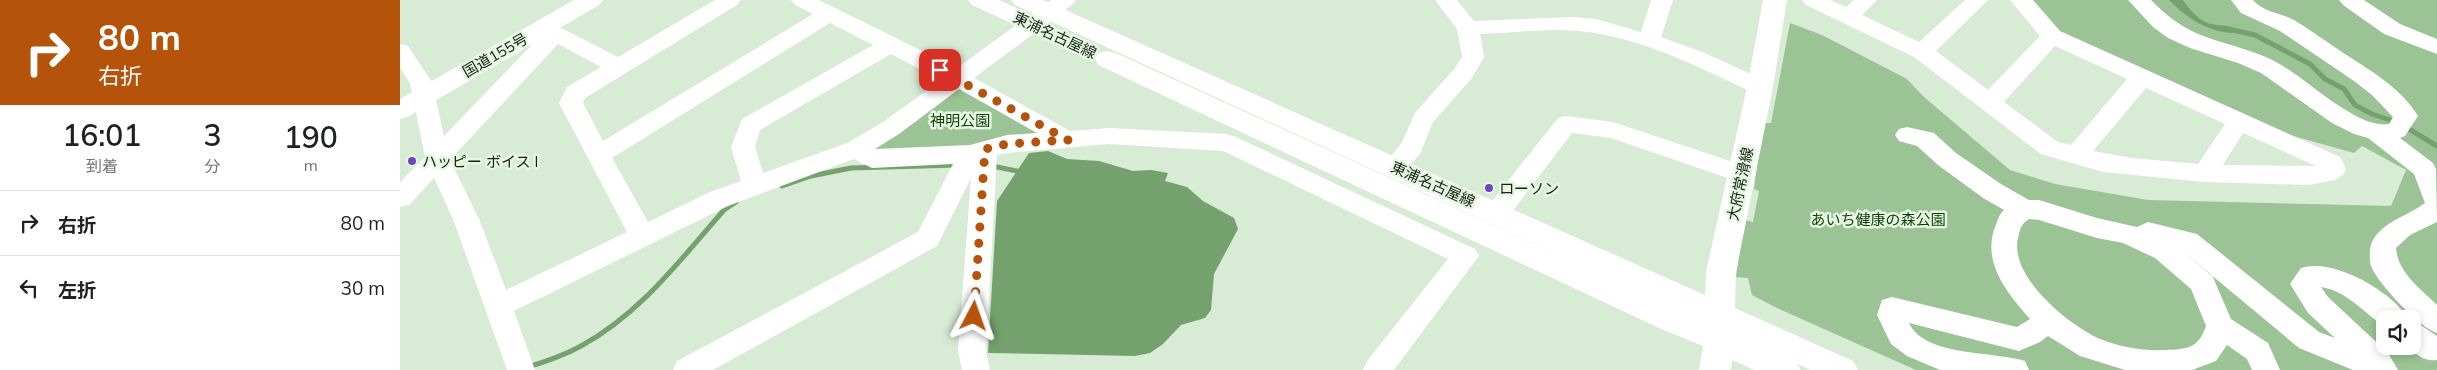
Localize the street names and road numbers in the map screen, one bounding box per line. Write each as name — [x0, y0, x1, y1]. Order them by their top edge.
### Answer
street label: 東浦名古屋線 — [1010, 7, 1100, 63]
street label: 国道155号 — [459, 29, 531, 81]
street label: 大府常滑線 — [1723, 145, 1757, 223]
street label: 東浦名古屋線 — [1388, 157, 1478, 211]

